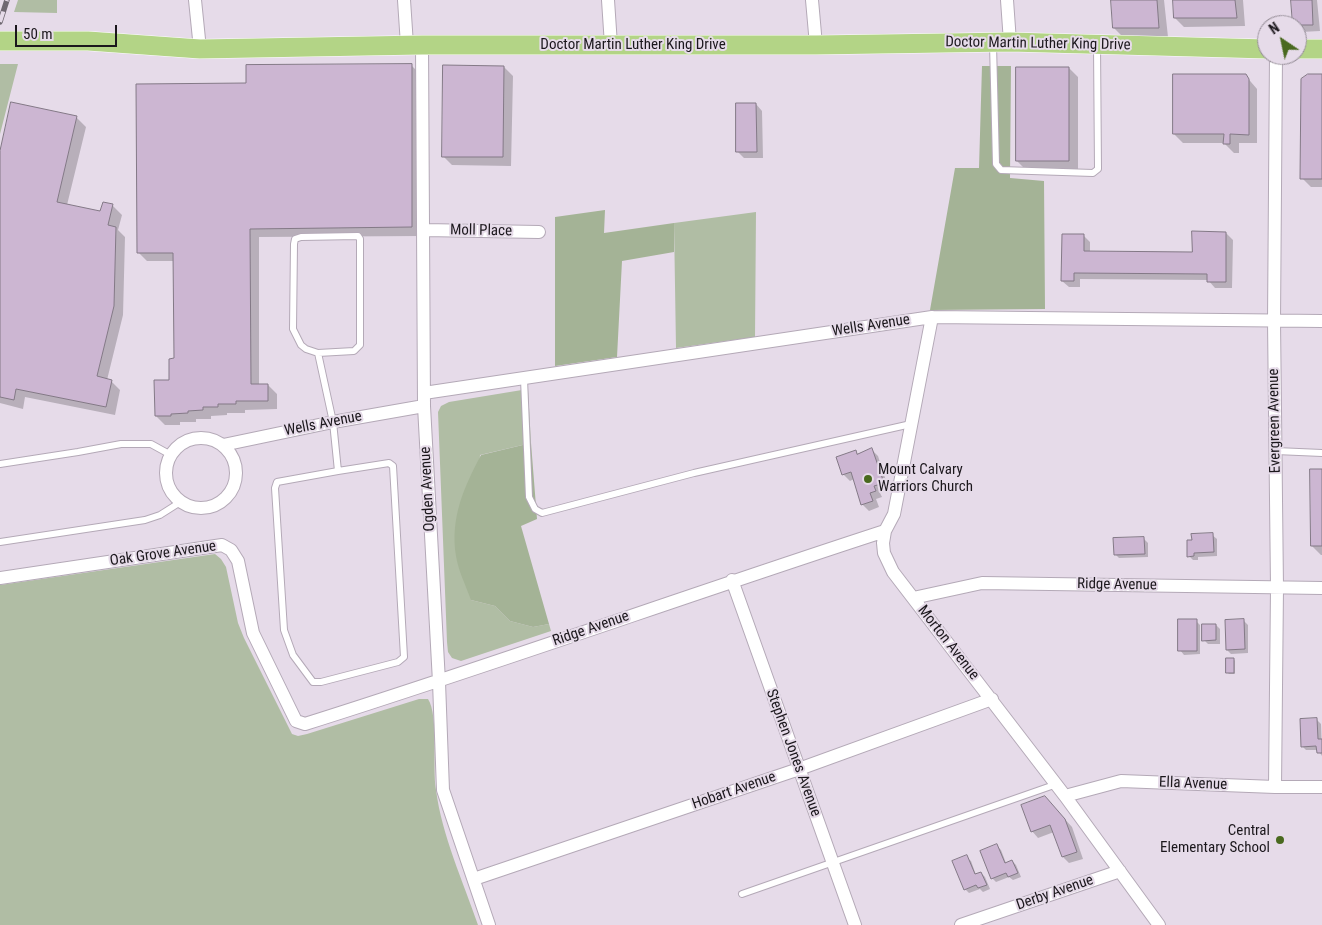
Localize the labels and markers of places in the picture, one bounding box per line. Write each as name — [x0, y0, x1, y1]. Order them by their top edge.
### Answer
place label: Mount Calvary Warriors Church — [878, 461, 973, 496]
marker: Mount Calvary Warriors Church — [862, 473, 874, 485]
place label: Central Elementary School — [1160, 822, 1270, 857]
marker: Central Elementary School — [1274, 834, 1286, 846]

